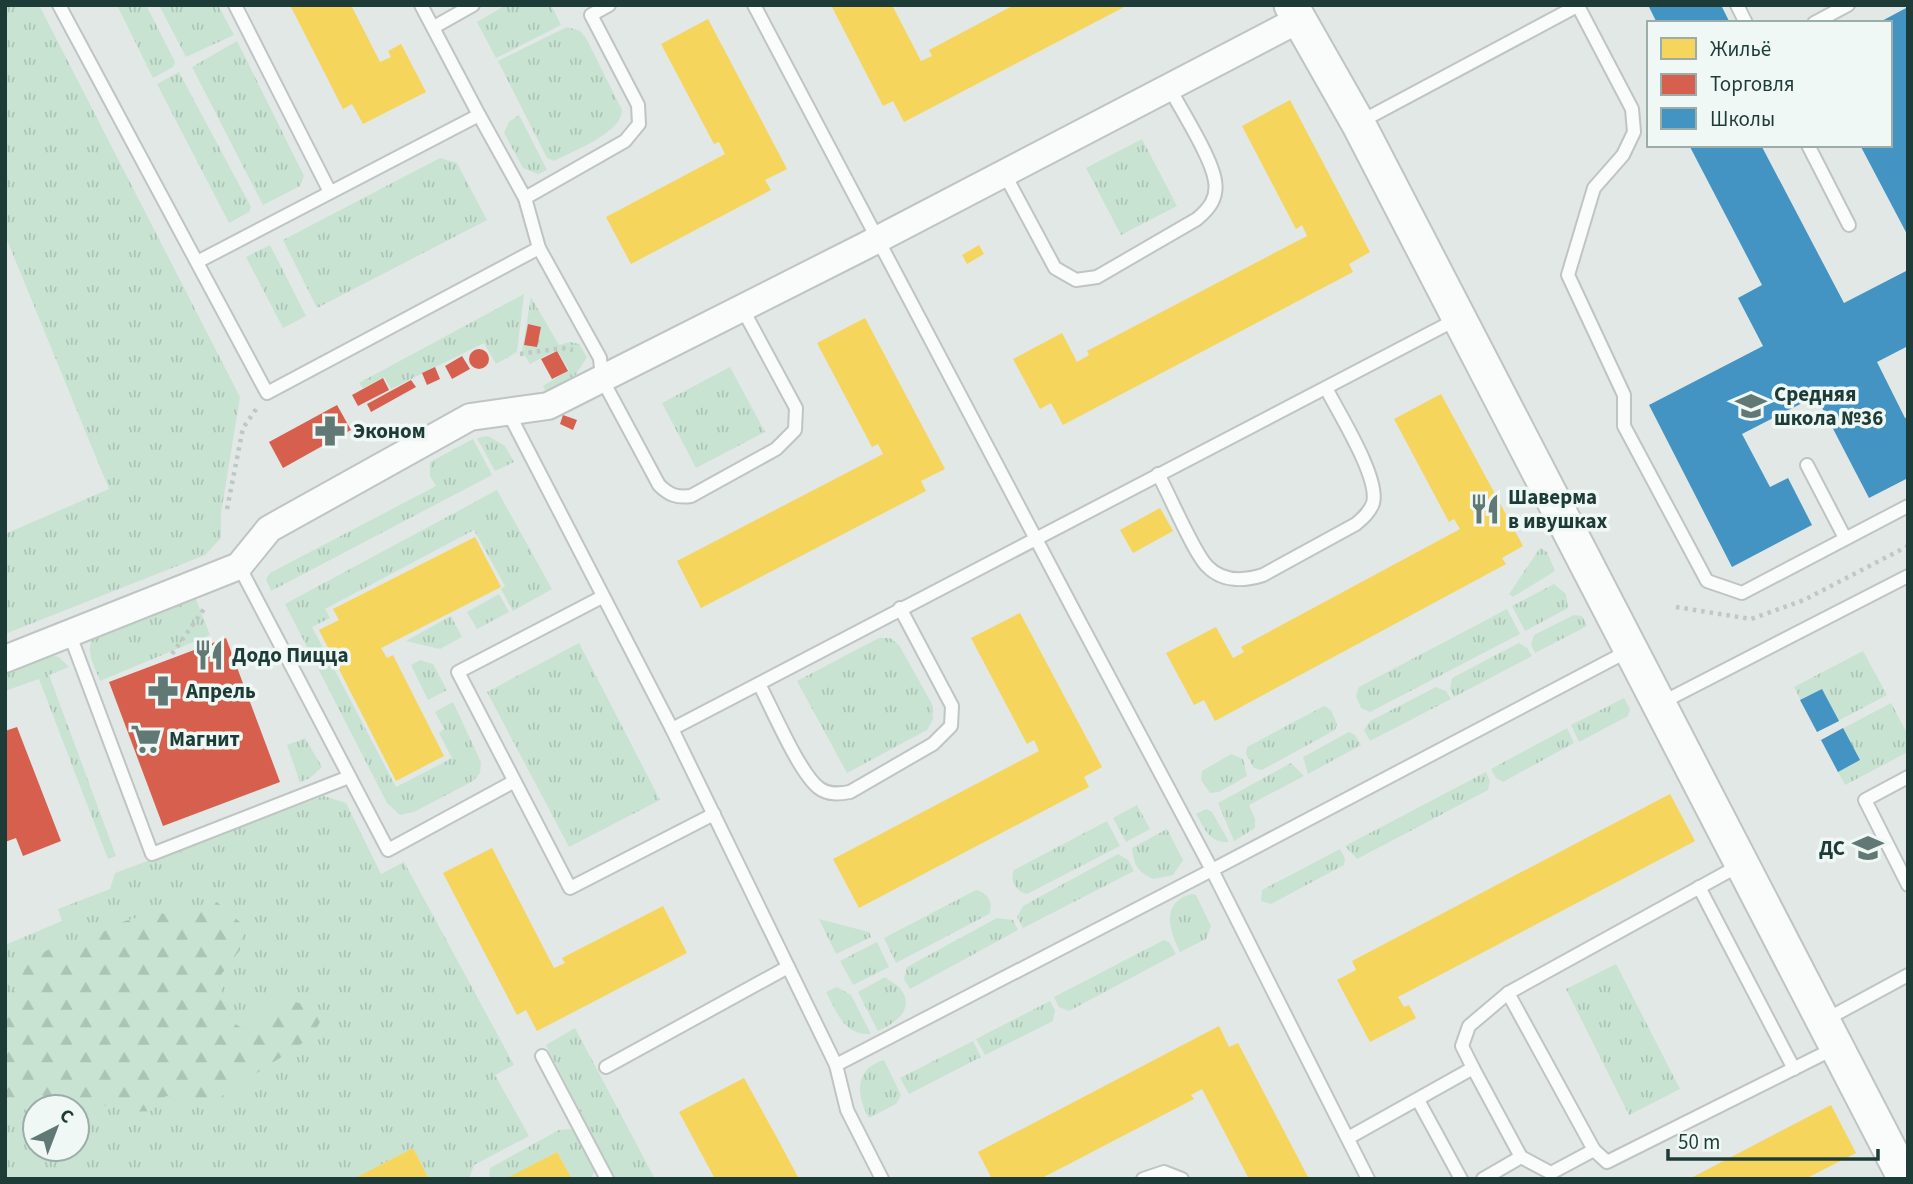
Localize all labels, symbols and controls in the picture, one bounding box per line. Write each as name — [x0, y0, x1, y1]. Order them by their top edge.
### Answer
legend — [1647, 21, 1892, 147]
text: Жильё — [1710, 34, 1771, 64]
text: Торговля — [1710, 69, 1795, 99]
text: Школы — [1710, 104, 1775, 134]
place label: Средняя школа №36 — [1774, 379, 1883, 433]
school or university icon: Средняя школа №36 — [1734, 389, 1768, 423]
pharmacy icon: Эконом — [313, 414, 347, 448]
place label: Эконом — [353, 416, 426, 446]
place label: Шаверма в ивушках — [1508, 482, 1608, 536]
restaurant icon: Шаверма в ивушках — [1468, 492, 1502, 526]
restaurant icon: Додо Пицца — [192, 638, 226, 672]
place label: Додо Пицца — [232, 640, 349, 670]
pharmacy icon: Апрель — [146, 674, 180, 708]
place label: Апрель — [185, 676, 256, 706]
supermarket icon: Магнит — [129, 722, 163, 756]
place label: Магнит — [169, 724, 240, 754]
school or university icon: ДС — [1851, 831, 1885, 865]
place label: ДС — [1819, 833, 1845, 863]
north arrow — [21, 1093, 91, 1163]
text: С — [53, 1103, 80, 1130]
scale bar — [1668, 1118, 1878, 1162]
text: 50 m — [1678, 1127, 1720, 1157]

